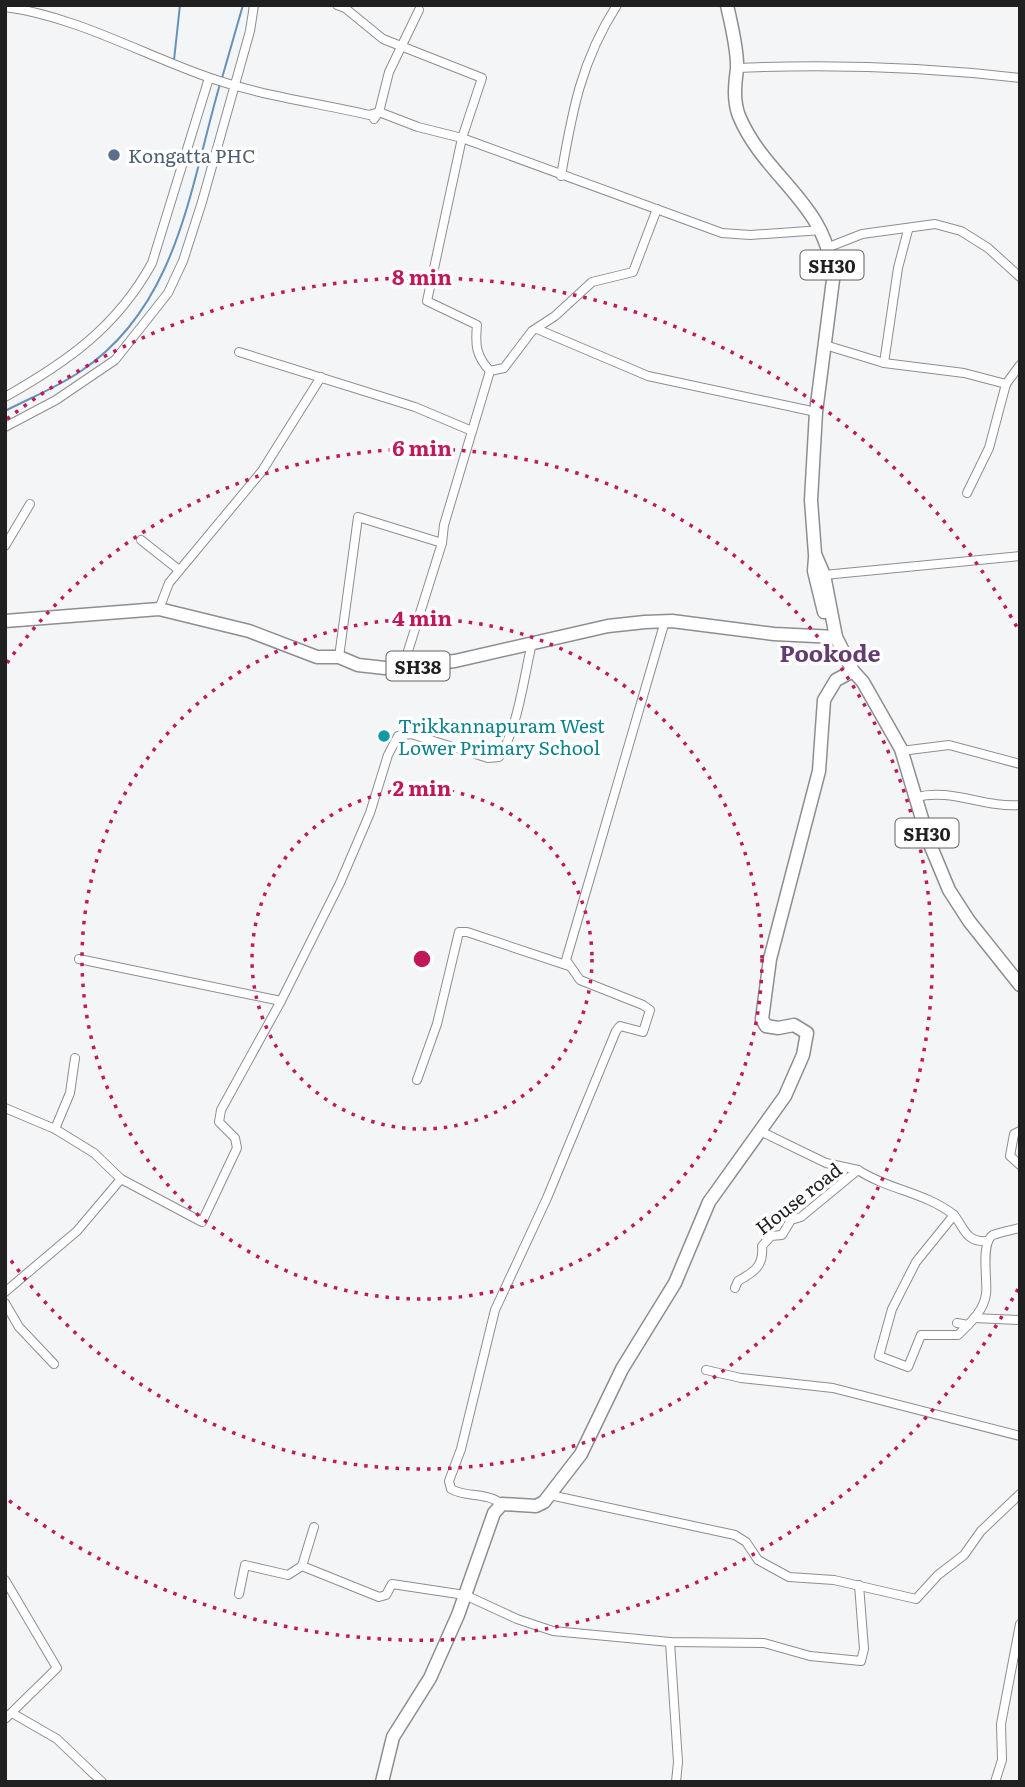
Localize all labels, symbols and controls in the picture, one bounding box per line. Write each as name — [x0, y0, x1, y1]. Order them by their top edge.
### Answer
place label: Kongatta PHC — [128, 141, 255, 169]
marker: Kongatta PHC — [106, 147, 122, 163]
road number: SH30 — [800, 250, 864, 279]
text: 8 min — [392, 260, 452, 291]
text: 6 min — [392, 431, 452, 462]
text: 4 min — [392, 601, 452, 632]
district label: Pookode — [780, 635, 880, 669]
road number: SH38 — [386, 652, 450, 680]
place label: Trikkannapuram West Lower Primary School — [398, 711, 605, 761]
marker: Trikkannapuram West Lower Primary School — [376, 728, 392, 744]
text: 2 min — [393, 771, 452, 802]
road number: SH30 — [895, 818, 958, 848]
centre of rings — [410, 947, 434, 971]
street label: House road — [749, 1155, 847, 1241]

